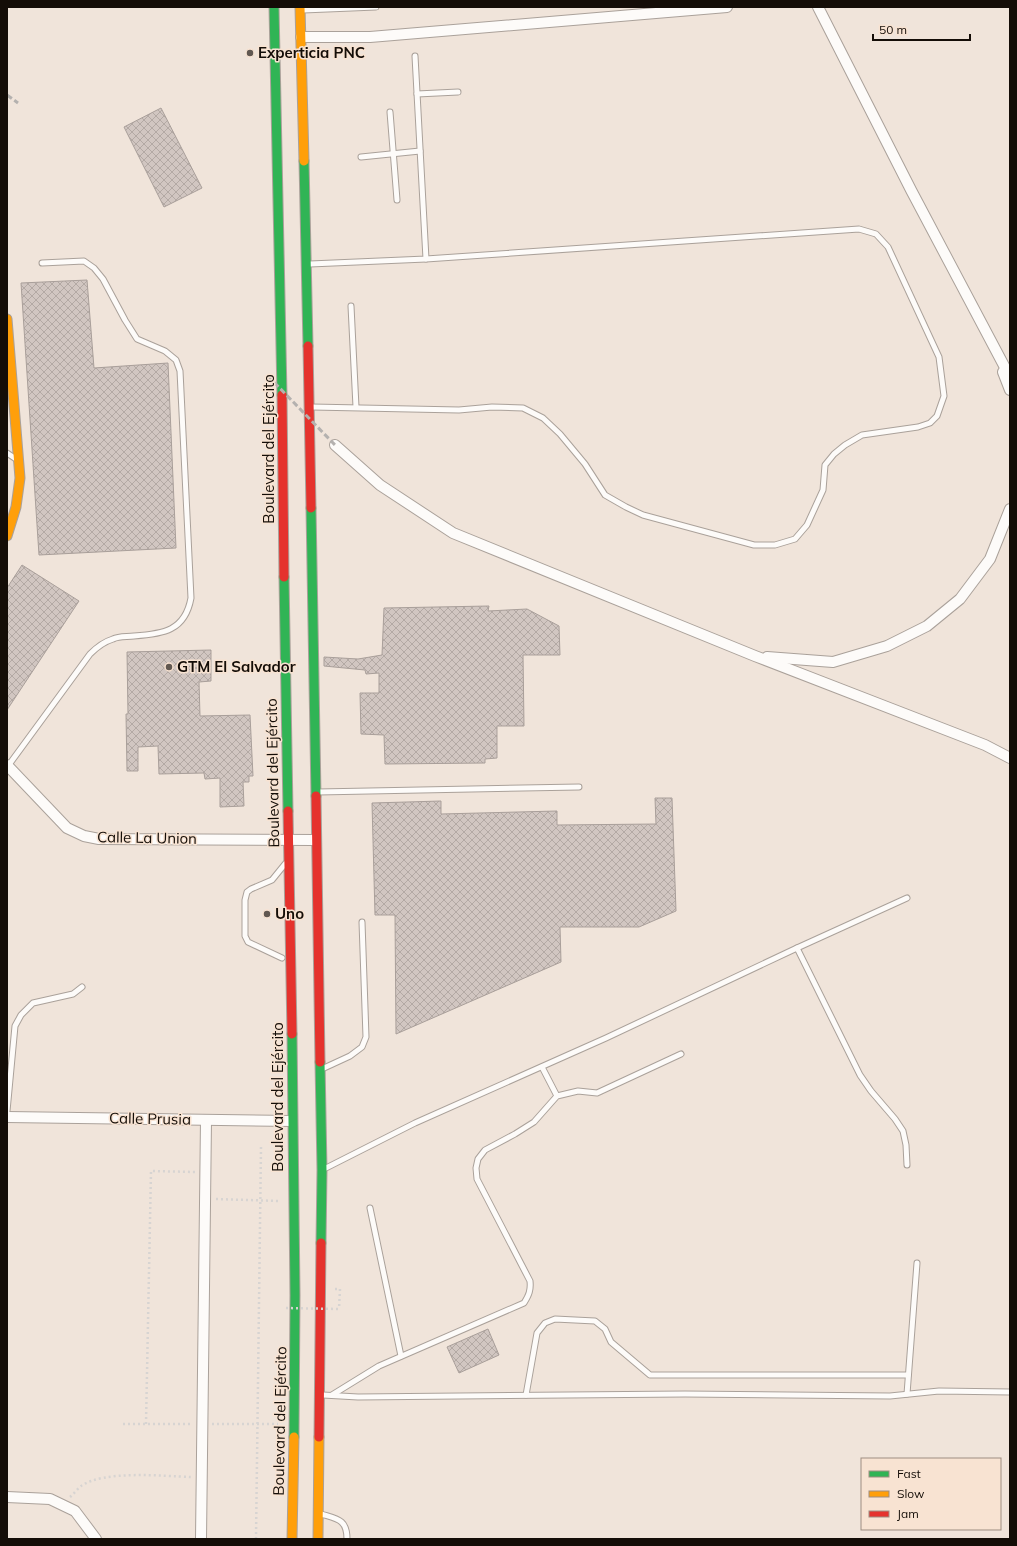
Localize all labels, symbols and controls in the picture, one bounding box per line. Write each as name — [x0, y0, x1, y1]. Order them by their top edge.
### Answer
scale bar — [873, 16, 970, 42]
text: 50 m — [879, 22, 907, 37]
place label: Experticia PNC — [258, 43, 365, 62]
marker: Experticia PNC — [245, 48, 255, 58]
street label: Boulevard del Ejército — [259, 374, 278, 524]
place label: GTM El Salvador — [177, 657, 296, 676]
marker: GTM El Salvador — [164, 662, 174, 672]
street label: Boulevard del Ejército — [262, 698, 283, 848]
street label: Calle La Union — [97, 827, 197, 848]
place label: Uno — [275, 904, 304, 923]
marker: Uno — [262, 909, 272, 919]
street label: Boulevard del Ejército — [268, 1022, 287, 1172]
street label: Calle Prusia — [109, 1108, 191, 1129]
street label: Boulevard del Ejército — [269, 1346, 290, 1496]
legend — [861, 1458, 1001, 1530]
text: Fast — [897, 1466, 921, 1481]
text: Slow — [897, 1486, 925, 1501]
text: Jam — [897, 1506, 919, 1521]

